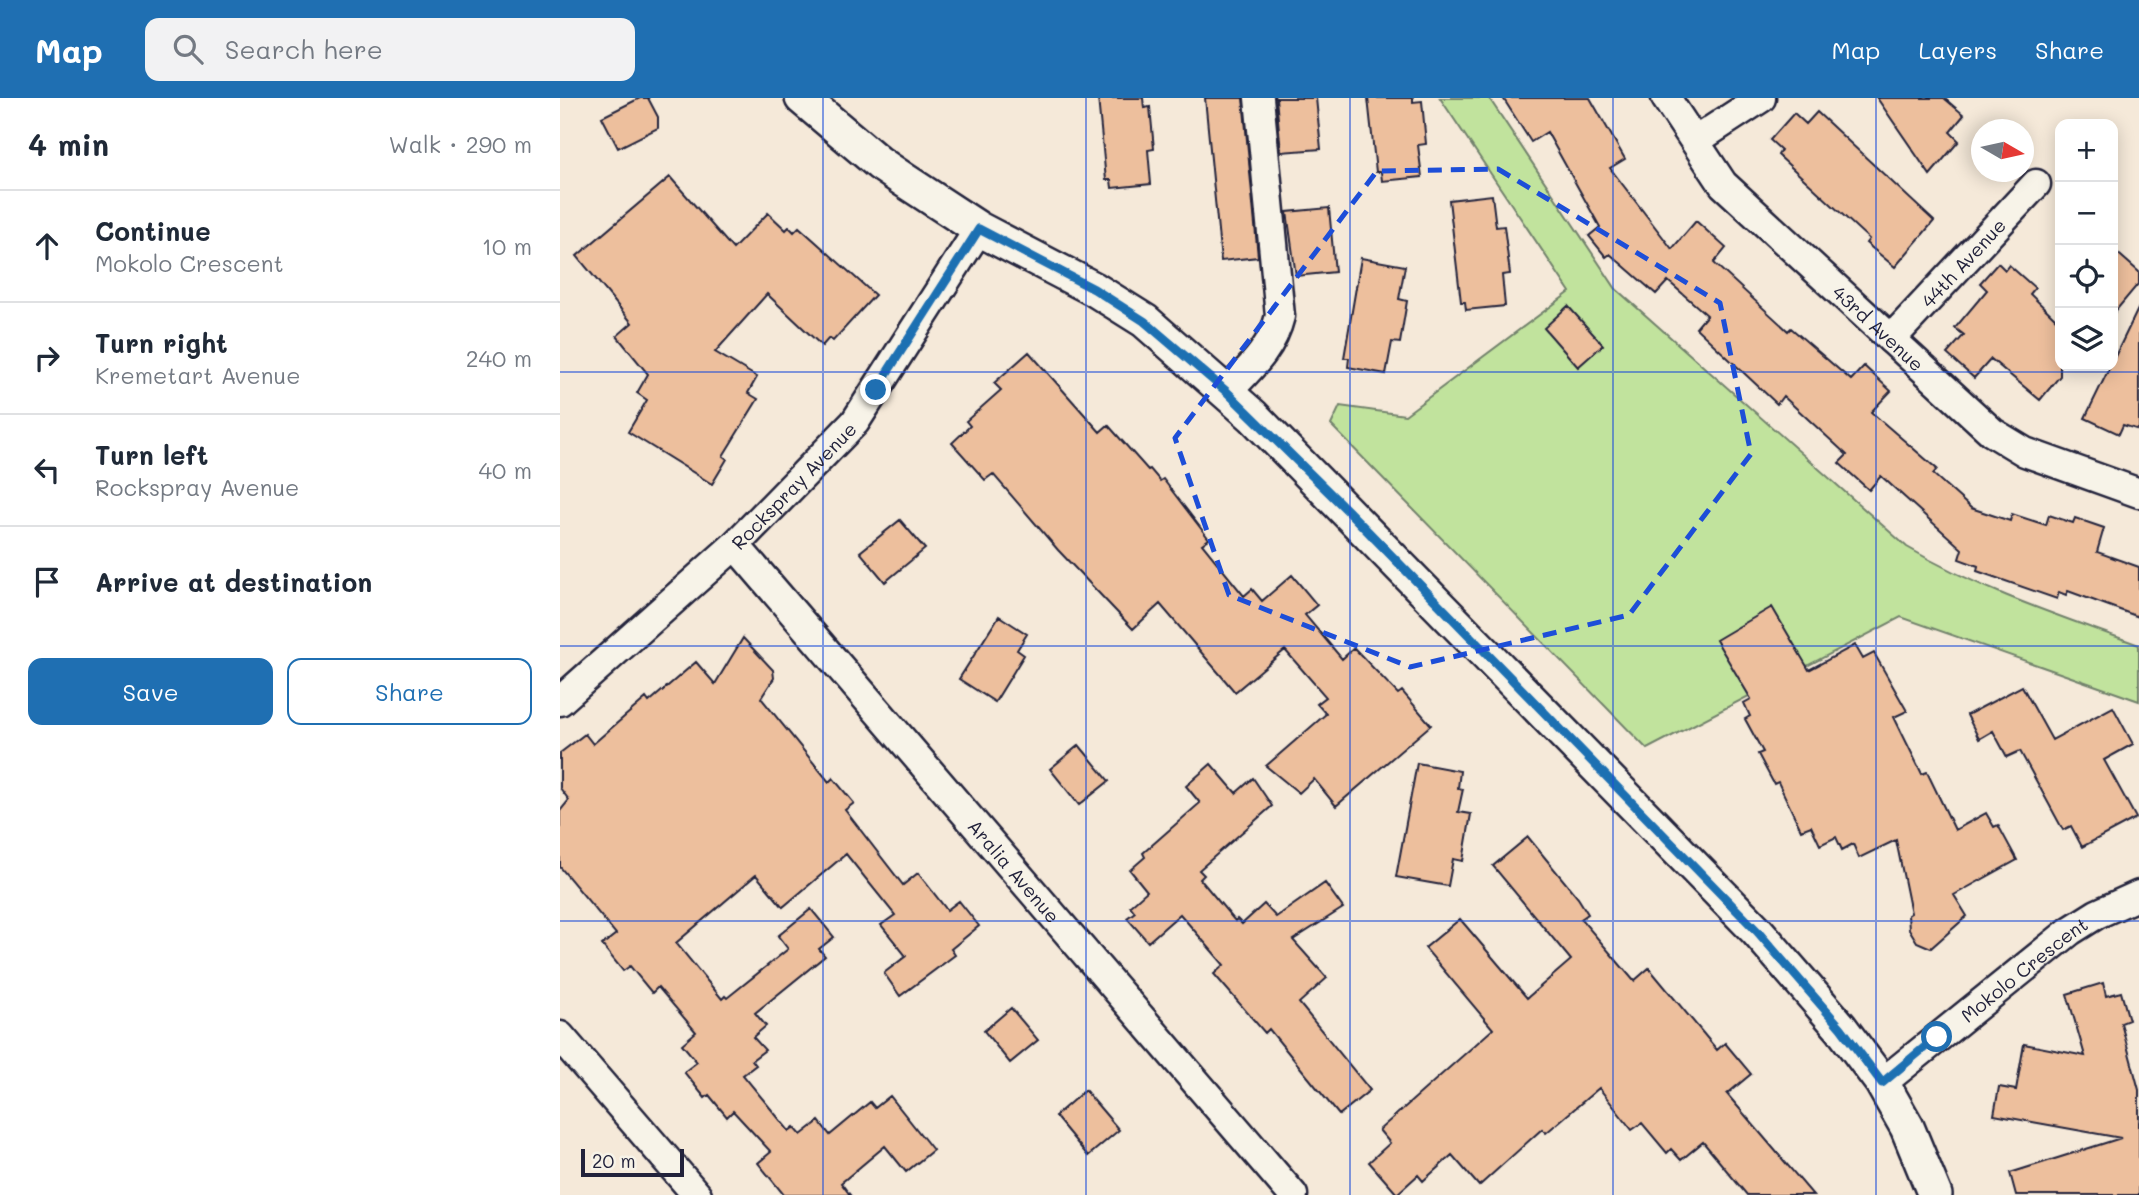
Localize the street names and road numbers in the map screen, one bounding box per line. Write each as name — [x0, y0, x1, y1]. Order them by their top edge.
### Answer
street label: 44th Avenue — [1915, 212, 2011, 312]
street label: 43rd Avenue — [1828, 279, 1930, 376]
street label: Rockspray Avenue — [725, 416, 861, 554]
street label: Aralia Avenue — [963, 813, 1066, 928]
street label: Mokolo Crescent — [1955, 911, 2092, 1027]

